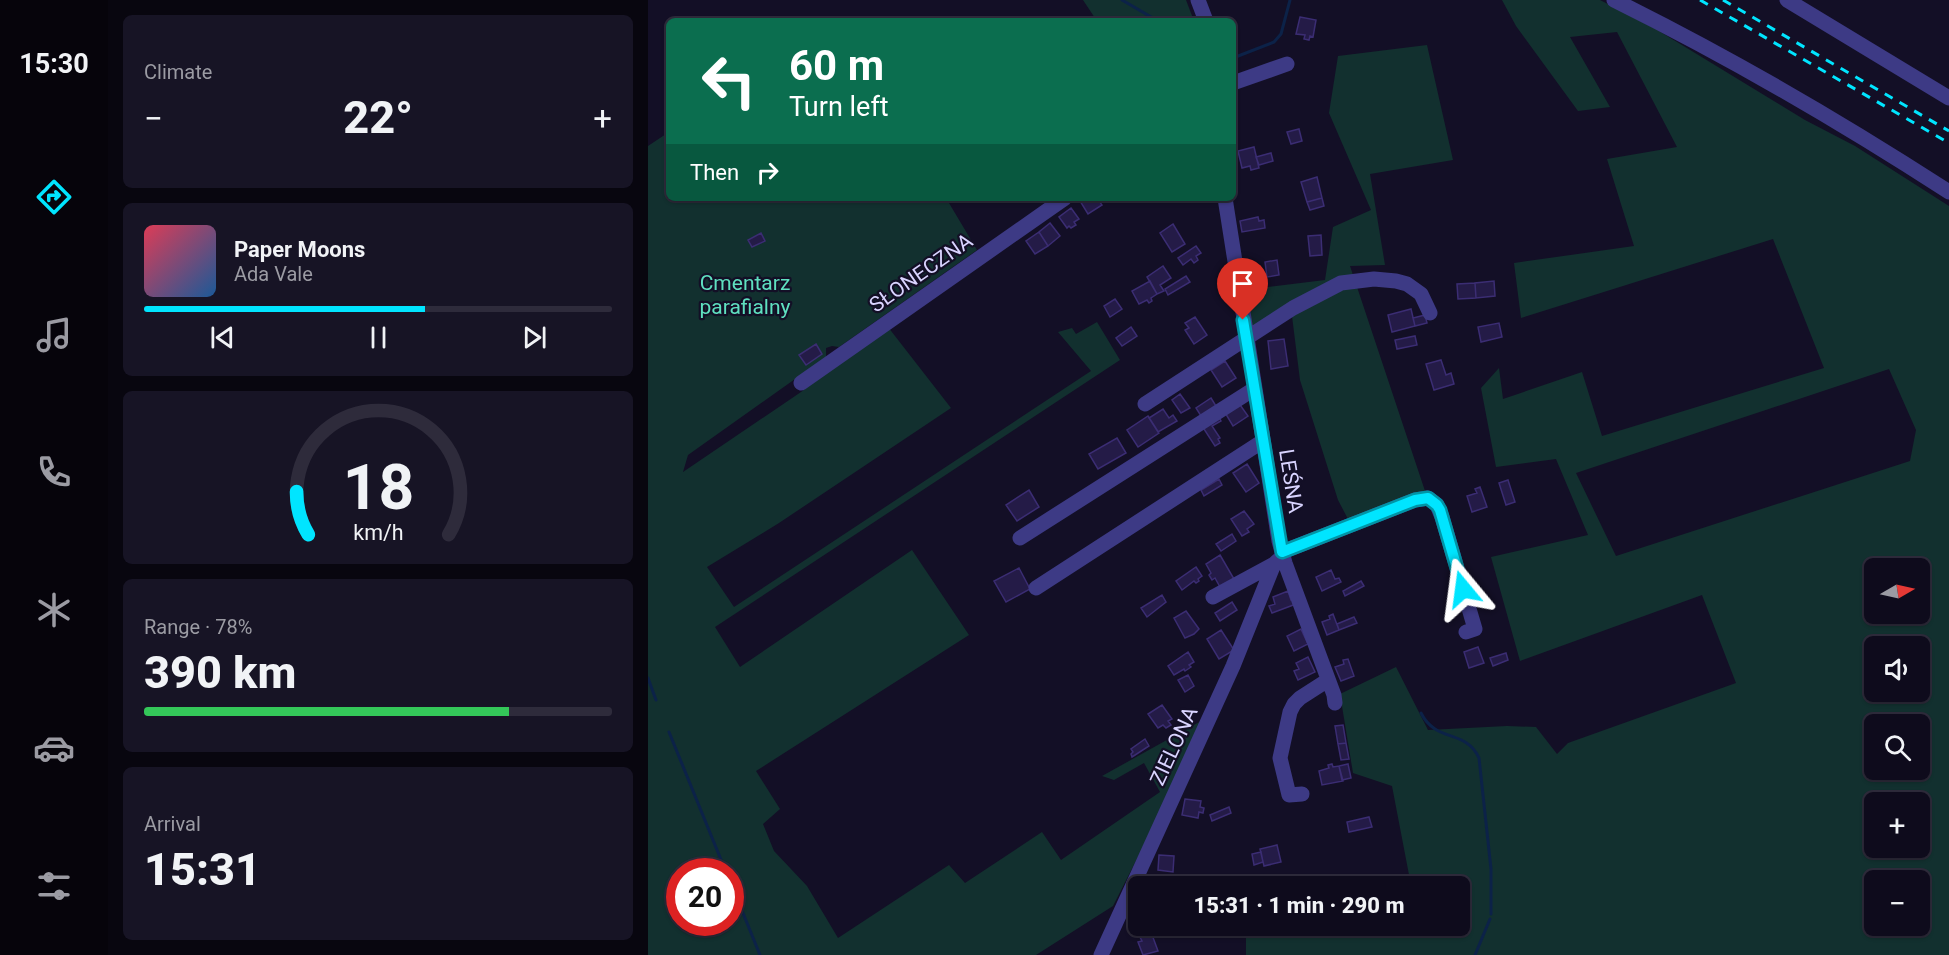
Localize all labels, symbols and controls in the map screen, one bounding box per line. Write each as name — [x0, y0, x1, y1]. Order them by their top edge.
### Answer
text: 60 m — [789, 41, 884, 90]
icon: left — [690, 42, 768, 120]
text: 15:30 — [19, 48, 89, 80]
text: Climate — [144, 60, 212, 84]
text: 22° — [343, 91, 413, 144]
text: Turn left — [789, 91, 889, 123]
text: − — [144, 99, 163, 138]
text: + — [593, 99, 612, 138]
icon: right — [751, 156, 784, 189]
text: Then — [690, 160, 739, 185]
icon: directions — [33, 176, 75, 218]
street label: SŁONECZNA — [865, 229, 977, 317]
text: Paper Moons — [234, 237, 365, 262]
pin — [1217, 258, 1268, 320]
text: Ada Vale — [234, 262, 313, 286]
icon: arrive — [1226, 267, 1259, 300]
park label: Cmentarz parafialny — [699, 271, 791, 319]
icon: music — [33, 314, 75, 356]
icon: previous — [206, 321, 239, 354]
icon: pause — [362, 321, 395, 354]
icon: next — [518, 321, 551, 354]
street label: LEŚNA — [1274, 447, 1308, 515]
icon: phone — [33, 451, 75, 493]
text: 18 — [342, 451, 414, 524]
text: km/h — [353, 520, 403, 545]
position arrow — [1431, 557, 1495, 621]
north arrow — [1864, 558, 1930, 624]
map controls — [1864, 558, 1930, 936]
icon: climate — [33, 589, 75, 631]
text: Range · 78% — [144, 615, 252, 639]
button: sound — [1864, 636, 1930, 702]
text: 390 km — [144, 646, 296, 699]
street label: ZIELONA — [1145, 703, 1203, 789]
button: search — [1864, 714, 1930, 780]
icon: car — [33, 727, 75, 769]
button: + — [1864, 792, 1930, 858]
text: Arrival — [144, 812, 201, 836]
text: 15:31 — [144, 843, 261, 896]
speed limit sign: 20 — [666, 858, 744, 936]
icon: filters — [33, 865, 75, 907]
button: − — [1864, 870, 1930, 936]
text: 15:31 · 1 min · 290 m — [1194, 893, 1404, 918]

